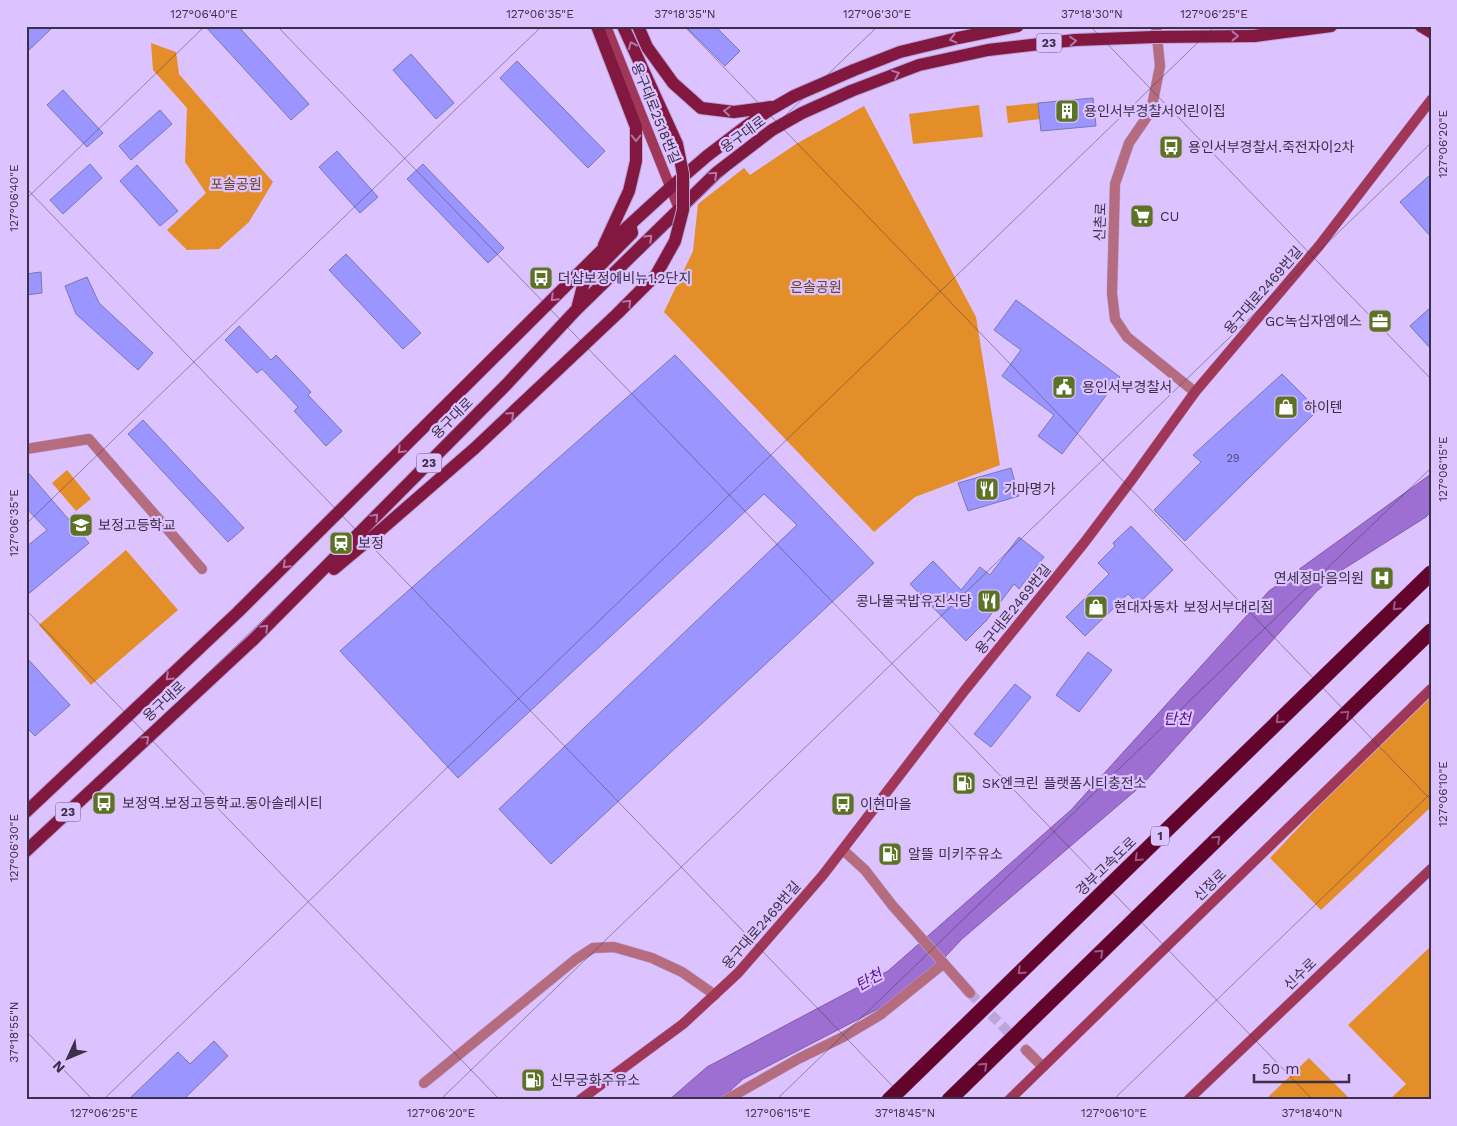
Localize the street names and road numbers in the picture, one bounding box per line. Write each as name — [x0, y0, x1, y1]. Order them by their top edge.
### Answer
road number: 23 — [1036, 34, 1062, 52]
street label: 용구대로2518번길 — [628, 60, 684, 166]
street label: 용구대로 — [717, 112, 769, 156]
street label: 신촌로 — [1091, 202, 1109, 242]
street label: 용구대로2469번길 — [1221, 243, 1305, 337]
street label: 용구대로 — [428, 394, 476, 442]
road number: 23 — [416, 453, 442, 472]
street label: 용구대로2469번길 — [972, 561, 1054, 657]
street label: 용구대로 — [140, 678, 188, 724]
road number: 23 — [56, 802, 80, 822]
road number: 1 — [1151, 826, 1169, 846]
street label: 경부고속도로 — [1073, 833, 1139, 899]
street label: 신정로 — [1191, 866, 1230, 904]
street label: 용구대로2469번길 — [719, 878, 803, 972]
street label: 신수로 — [1281, 955, 1320, 993]

